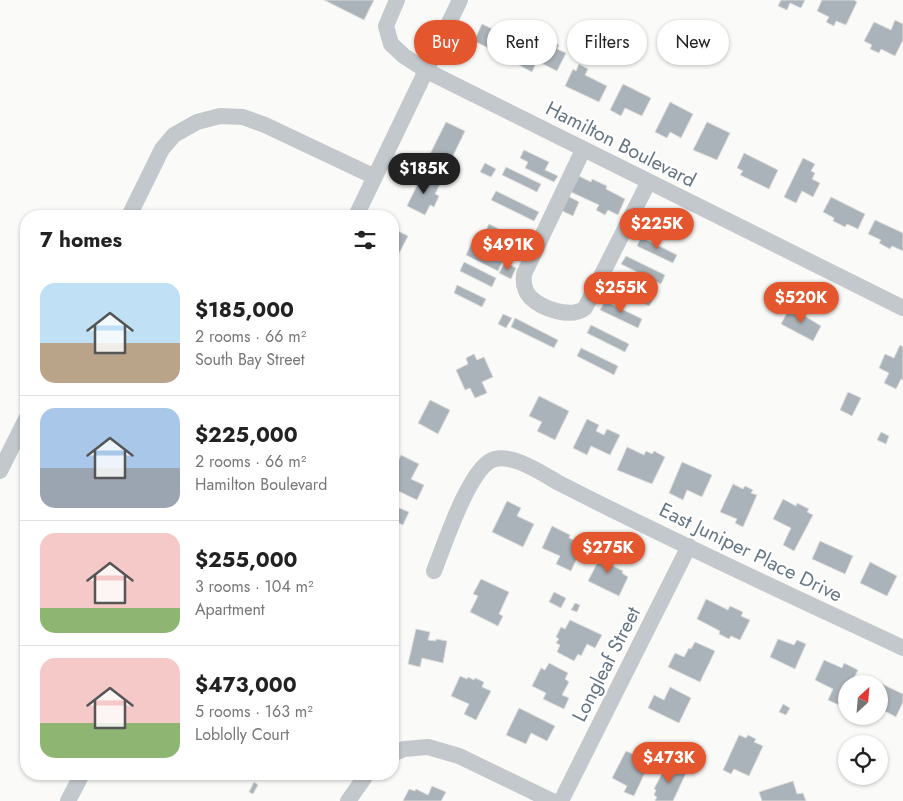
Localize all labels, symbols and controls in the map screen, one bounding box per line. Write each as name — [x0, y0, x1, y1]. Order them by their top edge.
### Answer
chip: Buy — [414, 20, 477, 65]
chip: Rent — [487, 20, 557, 65]
chip: Filters — [567, 20, 647, 65]
chip: New — [657, 20, 729, 65]
street label: Hamilton Boulevard — [541, 94, 701, 195]
pin: $185K — [389, 152, 459, 195]
text: $185K — [399, 157, 449, 180]
pin: $225K — [622, 208, 692, 250]
text: $225K — [631, 212, 683, 235]
text: 7 homes — [40, 225, 122, 255]
icon: filters — [351, 226, 379, 254]
pin: $491K — [473, 228, 543, 271]
text: $491K — [482, 233, 534, 256]
pin: $255K — [586, 272, 656, 314]
text: $255K — [595, 276, 647, 299]
pin: $520K — [766, 282, 836, 324]
text: $520K — [775, 286, 827, 309]
text: $185,000 — [195, 295, 294, 325]
icon: home — [80, 303, 140, 363]
text: 2 rooms · 66 m² — [195, 325, 306, 348]
text: South Bay Street — [195, 348, 305, 371]
text: $225,000 — [195, 420, 298, 450]
icon: home — [80, 428, 140, 488]
text: 2 rooms · 66 m² — [195, 450, 306, 473]
text: Hamilton Boulevard — [195, 473, 327, 496]
street label: East Juniper Place Drive — [654, 495, 847, 609]
pin: $275K — [573, 532, 643, 574]
text: $275K — [582, 536, 634, 559]
text: $255,000 — [195, 545, 297, 575]
icon: home — [80, 553, 140, 613]
text: 3 rooms · 104 m² — [195, 575, 314, 598]
text: Apartment — [195, 598, 265, 621]
street label: Longleaf Street — [565, 601, 648, 727]
text: $473,000 — [195, 670, 297, 700]
north arrow — [838, 675, 888, 725]
map controls — [838, 675, 888, 785]
icon: home — [80, 678, 140, 738]
text: 5 rooms · 163 m² — [195, 700, 313, 723]
text: Loblolly Court — [195, 723, 289, 746]
button: locate — [838, 735, 888, 785]
pin: $473K — [634, 742, 704, 784]
text: $473K — [643, 746, 695, 769]

